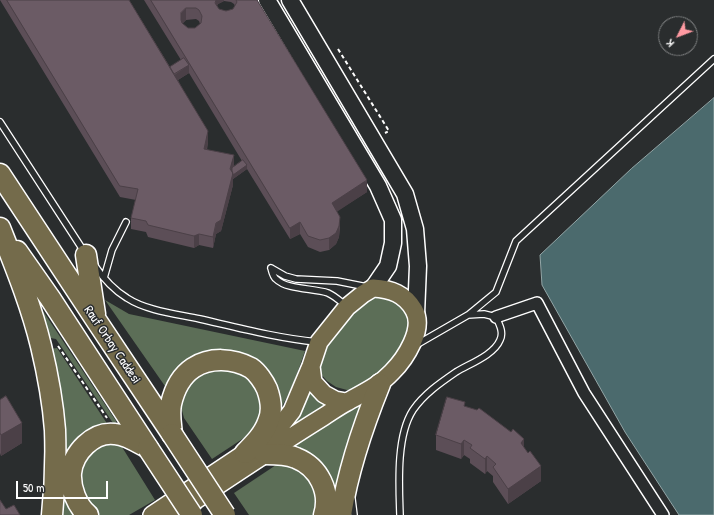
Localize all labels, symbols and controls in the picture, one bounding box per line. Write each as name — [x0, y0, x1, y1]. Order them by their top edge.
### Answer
north arrow — [658, 16, 698, 56]
text: K — [663, 37, 677, 50]
street label: Rauf Orbay Caddesi — [80, 303, 144, 387]
scale bar — [18, 473, 110, 499]
text: 50 m — [23, 479, 44, 496]

